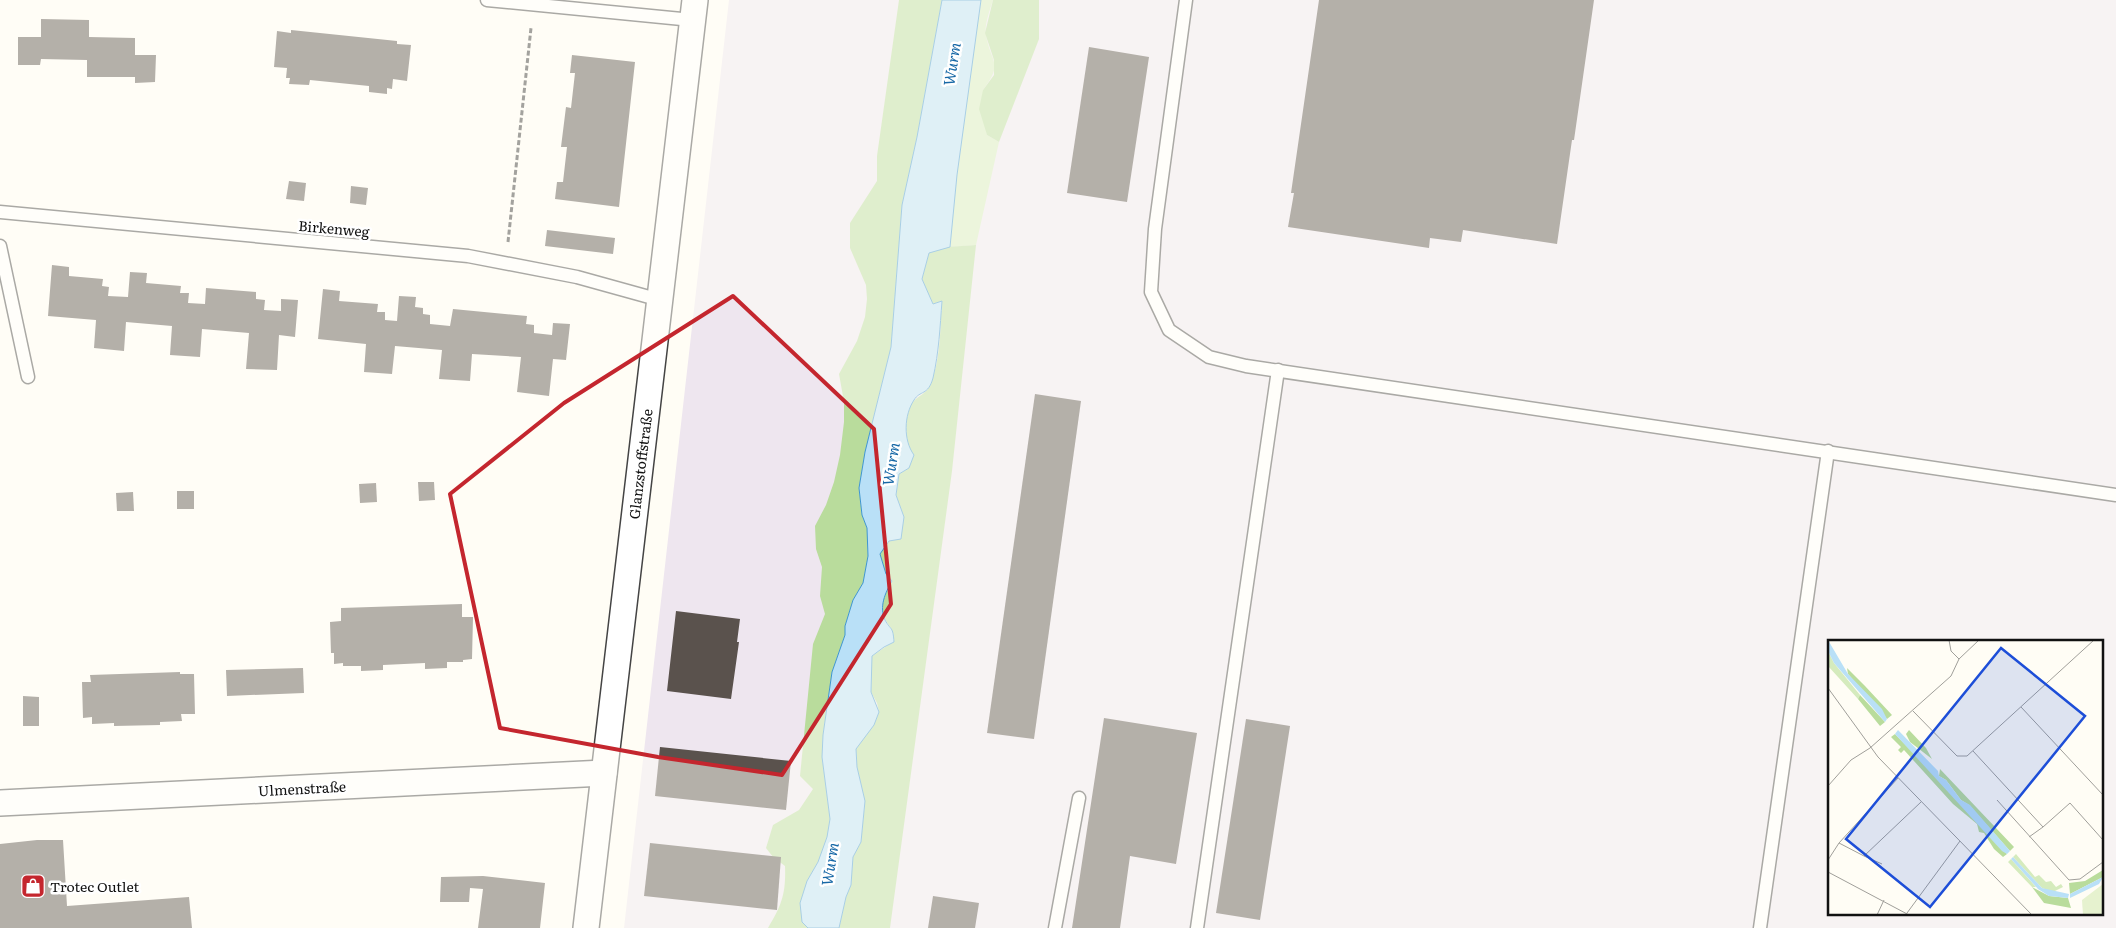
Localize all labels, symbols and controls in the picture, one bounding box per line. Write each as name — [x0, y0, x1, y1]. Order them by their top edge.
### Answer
water label: Wurm — [936, 41, 966, 87]
street label: Birkenweg — [298, 215, 371, 241]
street label: Glanzstoffstraße — [623, 408, 657, 520]
water label: Wurm — [875, 441, 905, 487]
inset map — [1828, 640, 2104, 916]
street label: Ulmenstraße — [257, 776, 347, 800]
water label: Wurm — [814, 841, 844, 887]
shop icon: Trotec Outlet — [20, 873, 46, 899]
place label: Trotec Outlet — [50, 876, 139, 896]

